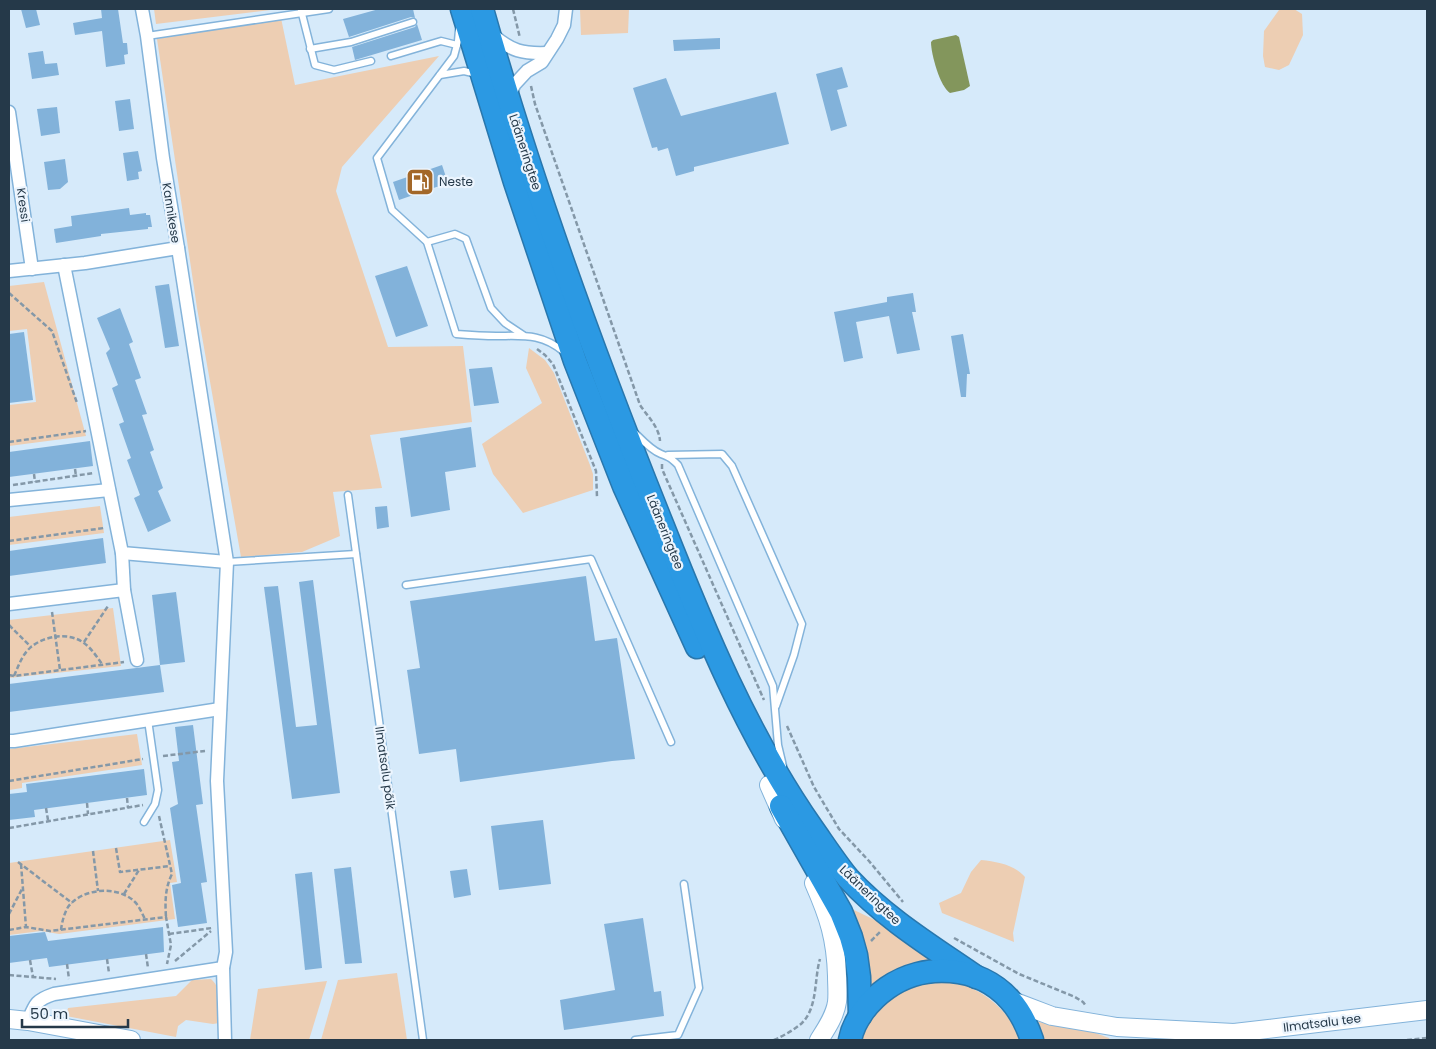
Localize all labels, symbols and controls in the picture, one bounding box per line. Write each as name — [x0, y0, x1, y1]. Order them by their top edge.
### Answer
street label: Lääneringtee — [505, 112, 546, 192]
fuel station icon: Neste — [405, 167, 435, 197]
place label: Neste — [439, 173, 473, 190]
street label: Kannikese — [158, 181, 185, 244]
street label: Kressi — [13, 187, 34, 223]
street label: Lääneringtee — [643, 492, 688, 572]
street label: Ilmatsalu põik — [371, 725, 400, 811]
street label: Lääneringtee — [836, 861, 905, 928]
scale bar — [22, 996, 129, 1028]
text: 50 m — [30, 1003, 68, 1024]
street label: Ilmatsalu tee — [1282, 1009, 1362, 1036]

